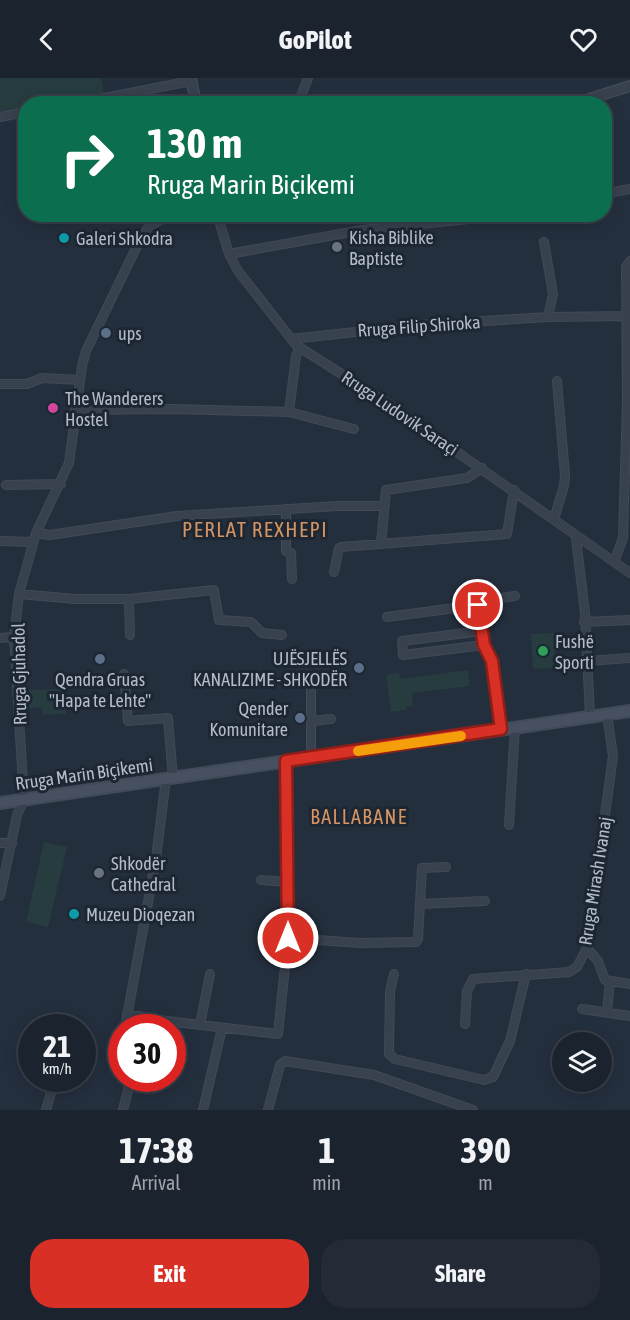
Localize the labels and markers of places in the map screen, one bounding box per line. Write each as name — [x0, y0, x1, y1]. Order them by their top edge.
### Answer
place label: Kisha Biblike Baptiste — [349, 227, 434, 269]
place label: Galeri Shkodra — [76, 228, 173, 249]
marker: Galeri Shkodra — [57, 231, 71, 245]
marker: Kisha Biblike Baptiste — [330, 240, 344, 254]
place label: ups — [118, 323, 142, 344]
marker: ups — [99, 326, 113, 340]
place label: The Wanderers Hostel — [65, 388, 163, 430]
marker: The Wanderers Hostel — [46, 401, 60, 415]
pin — [452, 579, 503, 630]
place label: Fushë Sporti — [555, 631, 594, 673]
marker: Fushë Sporti — [536, 644, 550, 658]
place label: UJËSJELLËS KANALIZIME - SHKODËR — [193, 648, 347, 690]
marker: Qendra Gruas "Hapa te Lehte" — [93, 652, 107, 666]
marker: UJËSJELLËS KANALIZIME - SHKODËR — [352, 661, 366, 675]
place label: Qendra Gruas "Hapa te Lehte" — [49, 669, 151, 711]
place label: Qender Komunitare — [210, 698, 289, 740]
marker: Qender Komunitare — [293, 711, 307, 725]
place label: Shkodër Cathedral — [111, 853, 176, 895]
marker: Shkodër Cathedral — [92, 866, 106, 880]
place label: Muzeu Dioqezan — [86, 904, 195, 925]
marker: Muzeu Dioqezan — [67, 907, 81, 921]

